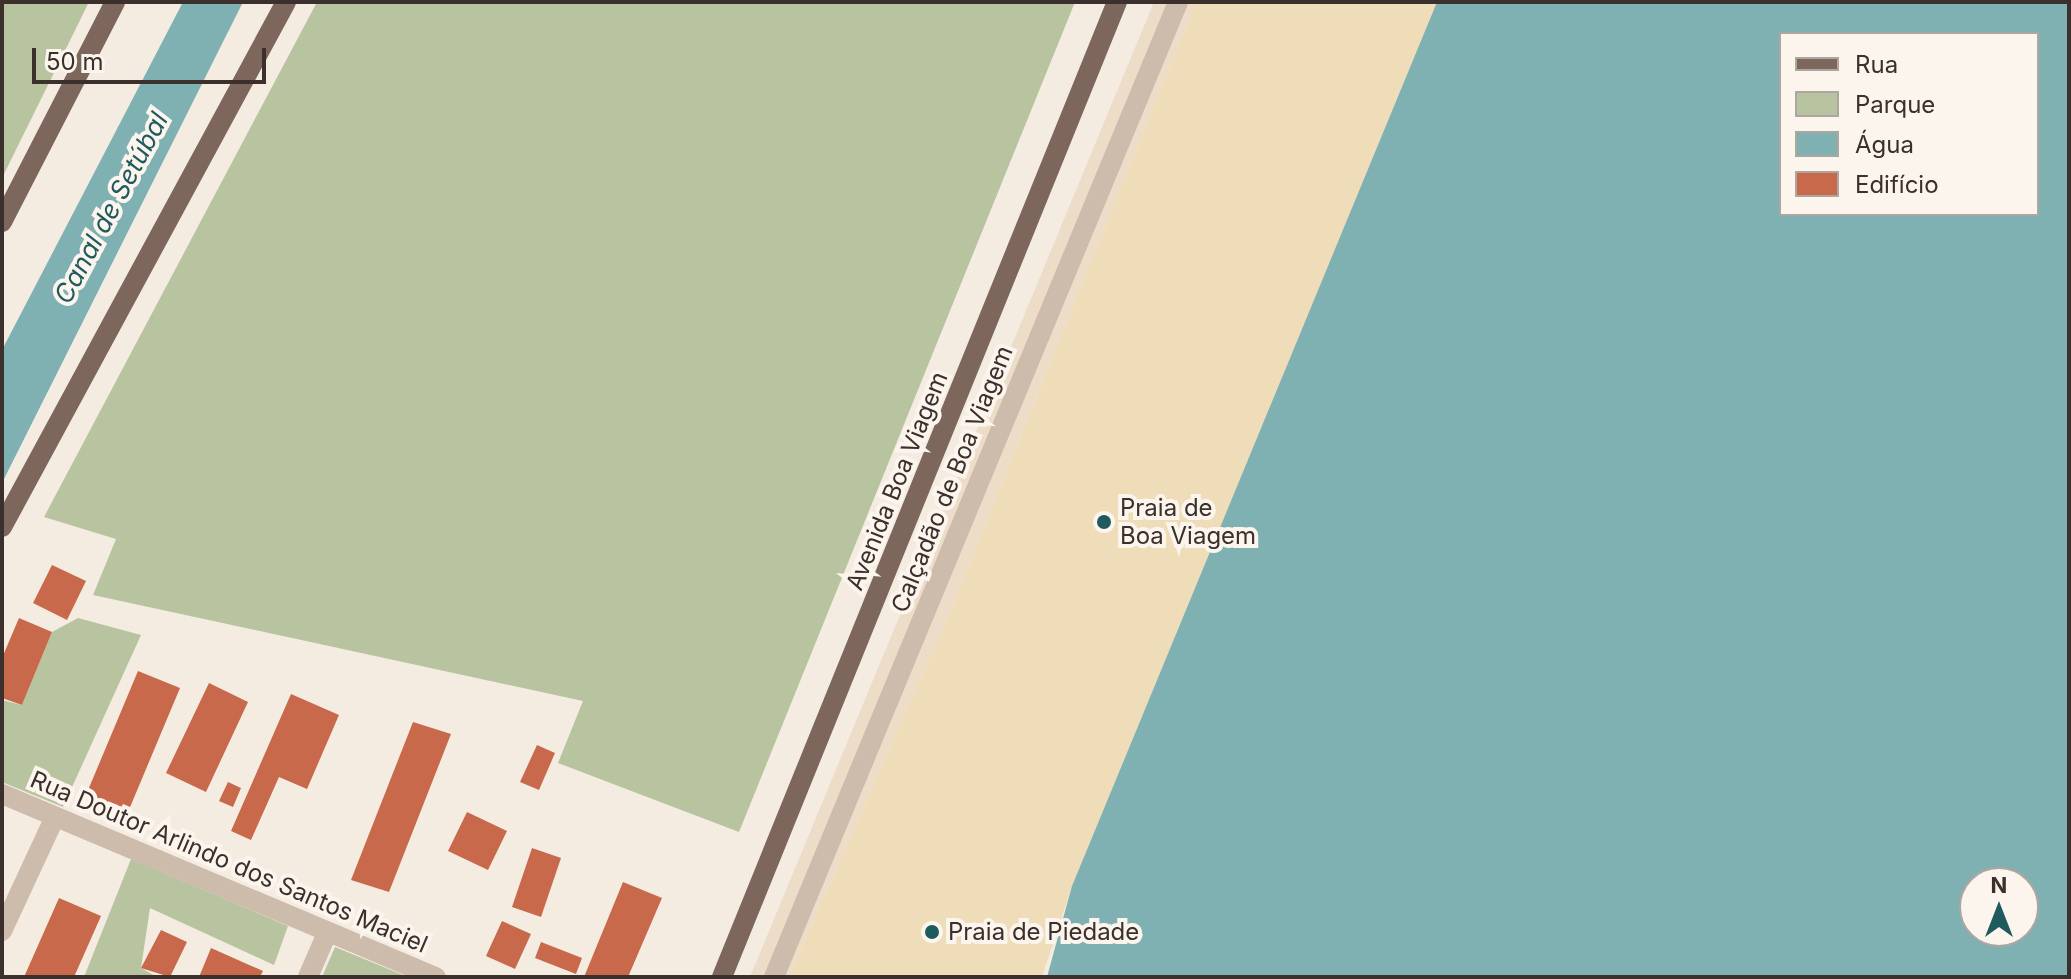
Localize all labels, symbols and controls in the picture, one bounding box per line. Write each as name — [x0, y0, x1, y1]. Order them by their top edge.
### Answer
scale bar — [36, 32, 270, 82]
legend — [1779, 32, 2039, 216]
text: 50 m — [46, 47, 104, 76]
text: Rua — [1855, 50, 1898, 79]
text: Parque — [1855, 90, 1935, 119]
water label: Canal de Setúbal — [48, 107, 174, 309]
text: Água — [1855, 130, 1914, 159]
text: Edifício — [1855, 170, 1939, 199]
street label: Calçadão de Boa Viagem — [885, 341, 1019, 617]
street label: Avenida Boa Viagem — [840, 368, 954, 594]
place label: Praia de Boa Viagem — [1120, 494, 1256, 550]
marker: Praia de Boa Viagem — [1095, 513, 1113, 531]
street label: Rua Doutor Arlindo dos Santos Maciel — [26, 765, 432, 959]
north arrow — [1959, 867, 2039, 947]
text: N — [1991, 872, 2007, 898]
place label: Praia de Piedade — [948, 918, 1139, 946]
marker: Praia de Piedade — [923, 923, 941, 941]

